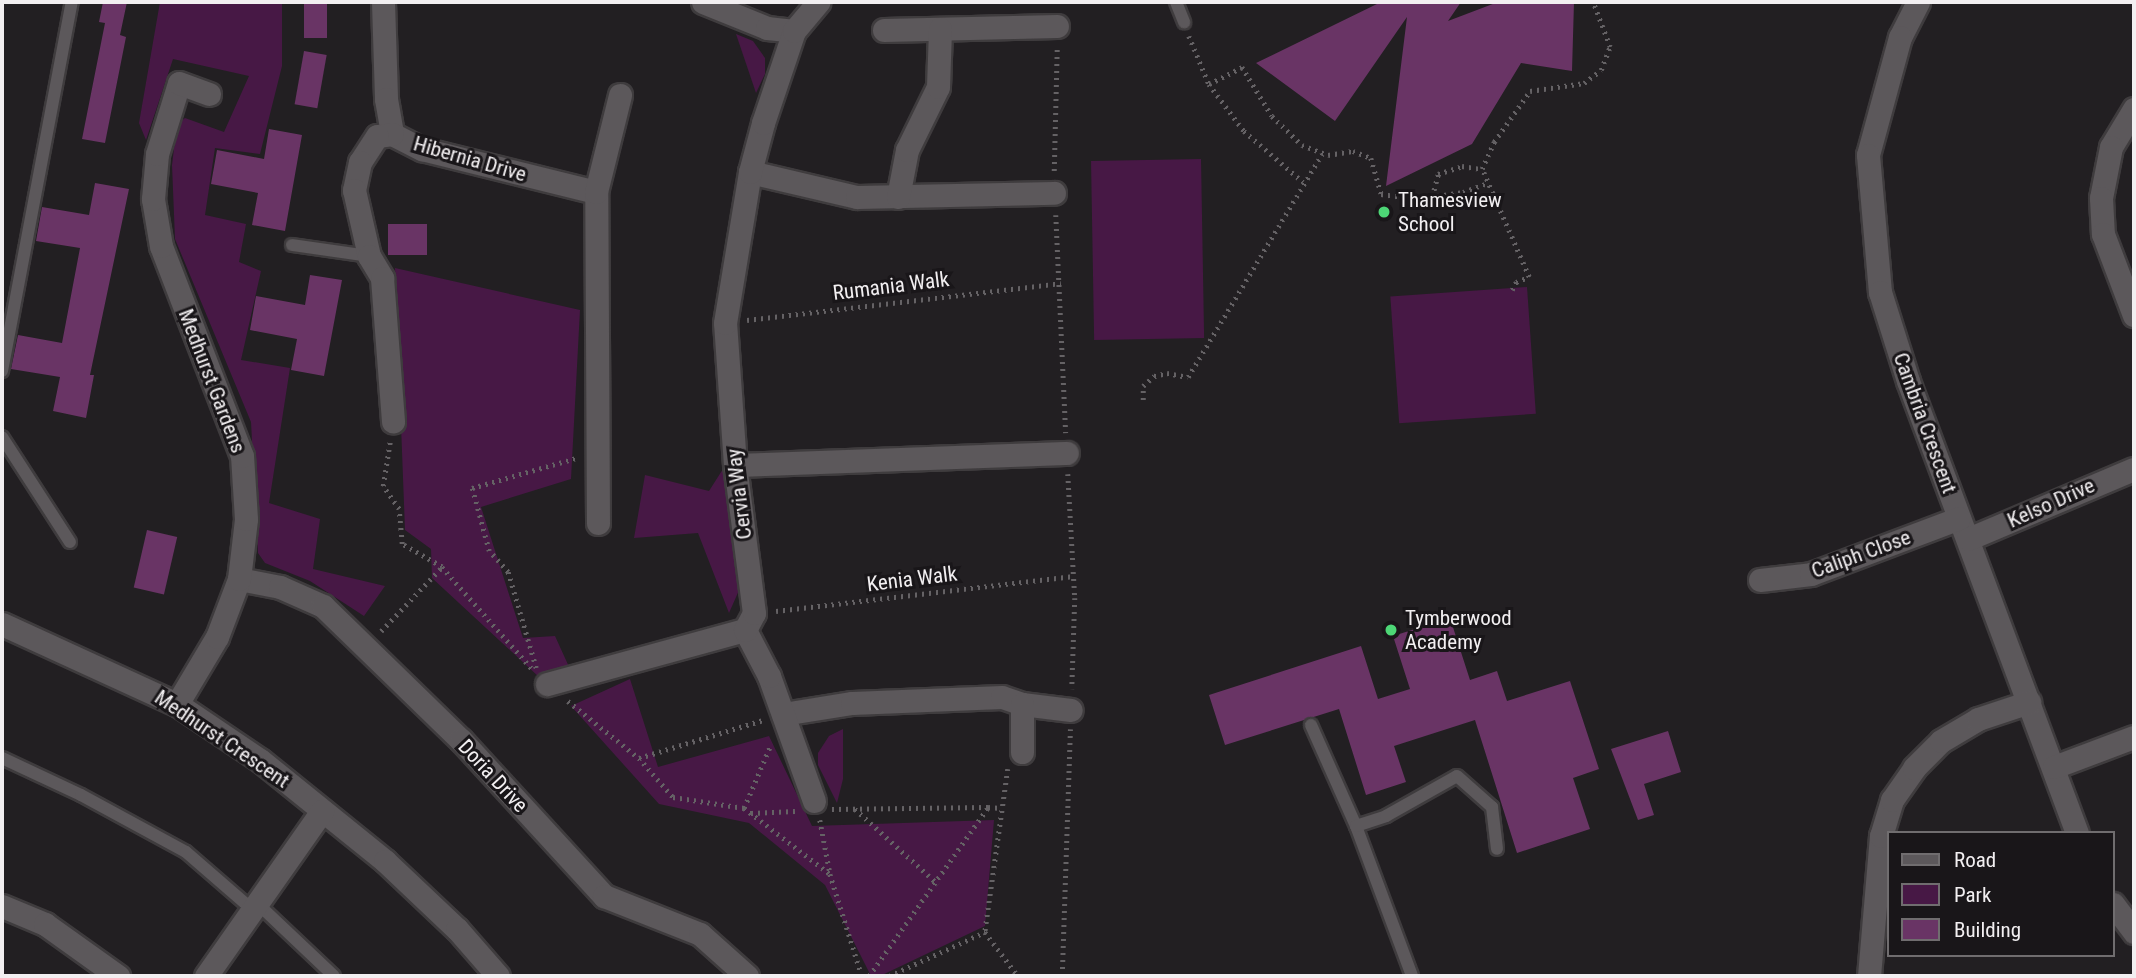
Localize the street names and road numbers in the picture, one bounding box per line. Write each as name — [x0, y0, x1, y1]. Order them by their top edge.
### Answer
street label: Hibernia Drive — [411, 131, 529, 187]
street label: Rumania Walk — [831, 266, 951, 306]
street label: Medhurst Gardens — [173, 305, 251, 457]
street label: Cambria Crescent — [1888, 349, 1962, 497]
street label: Cervia Way — [721, 447, 757, 541]
street label: Kelso Drive — [2004, 473, 2098, 533]
street label: Caliph Close — [1808, 524, 1914, 584]
street label: Kenia Walk — [865, 561, 959, 597]
street label: Medhurst Crescent — [150, 685, 294, 793]
street label: Doria Drive — [453, 734, 533, 818]

